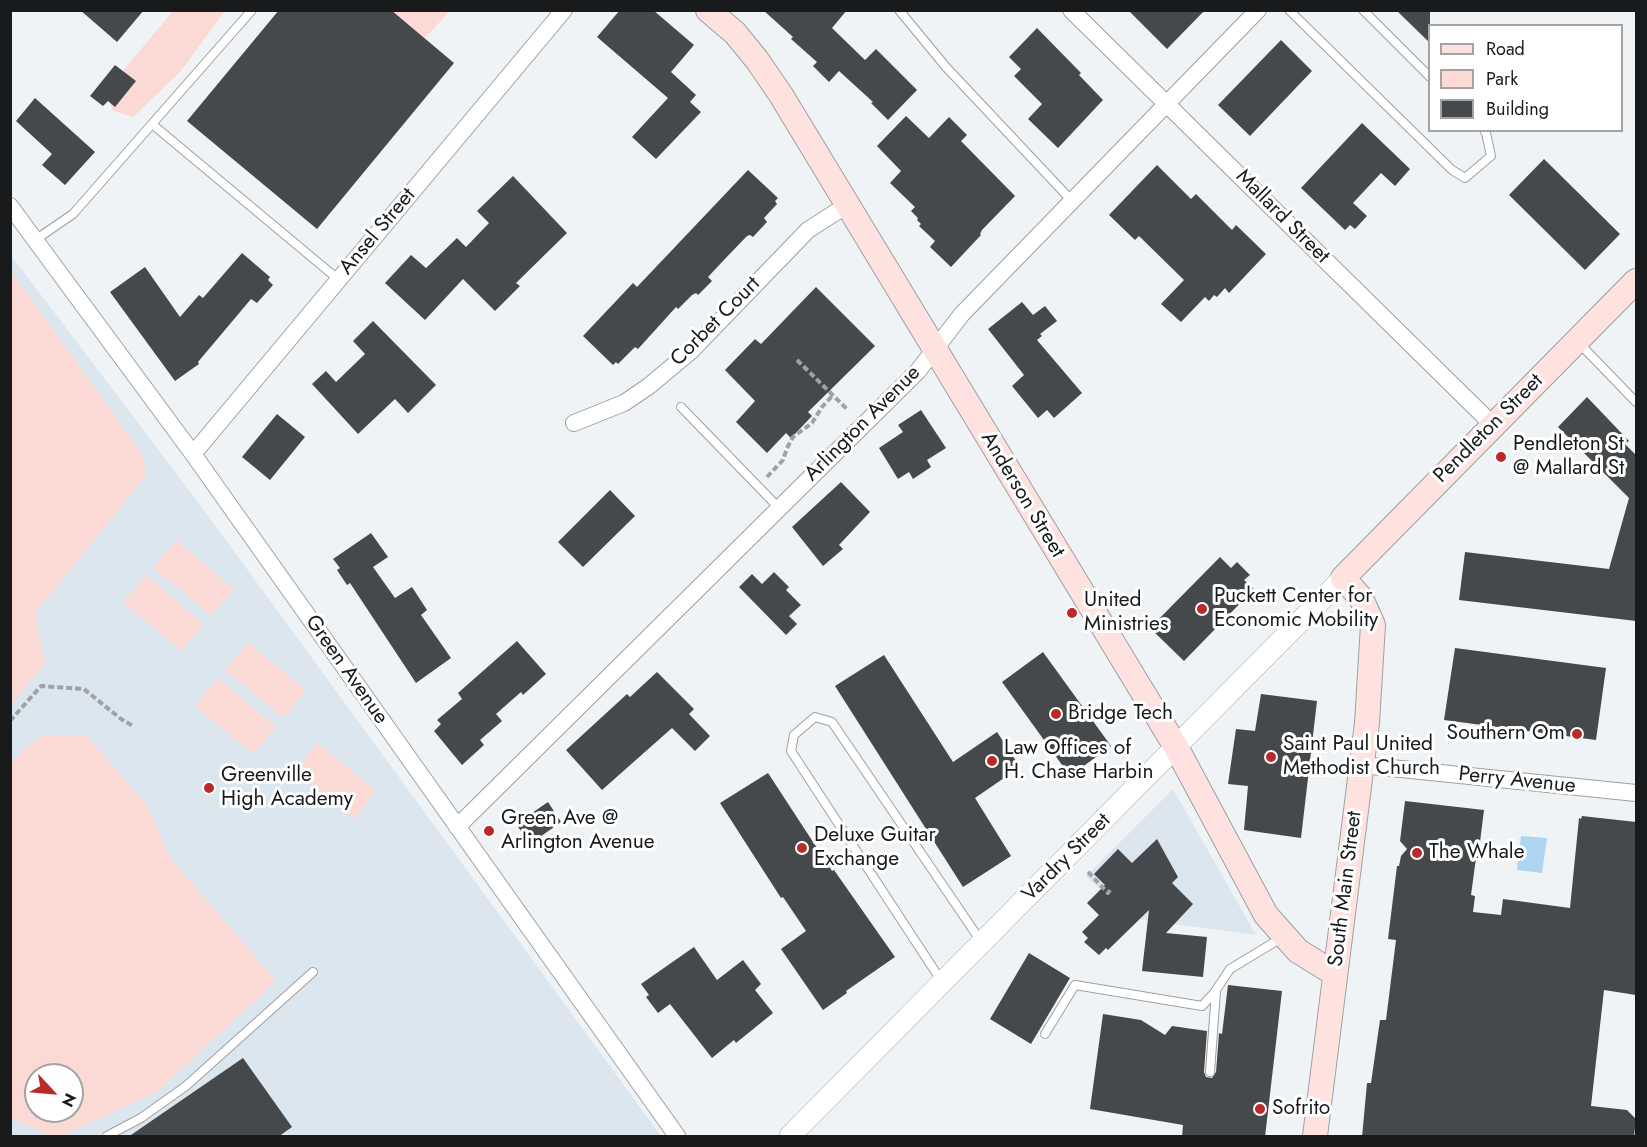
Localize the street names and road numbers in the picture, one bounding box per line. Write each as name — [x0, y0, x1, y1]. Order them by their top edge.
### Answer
street label: Mallard Street — [1230, 165, 1334, 269]
street label: Ansel Street — [334, 184, 422, 280]
street label: Corbet Court — [666, 272, 766, 372]
street label: Arlington Avenue — [800, 361, 926, 487]
street label: Pendleton Street — [1429, 369, 1549, 489]
street label: Anderson Street — [975, 428, 1069, 562]
street label: Green Avenue — [299, 611, 393, 729]
street label: Perry Avenue — [1457, 762, 1577, 800]
street label: Vardry Street — [1018, 809, 1116, 907]
street label: South Main Street — [1324, 810, 1368, 968]

